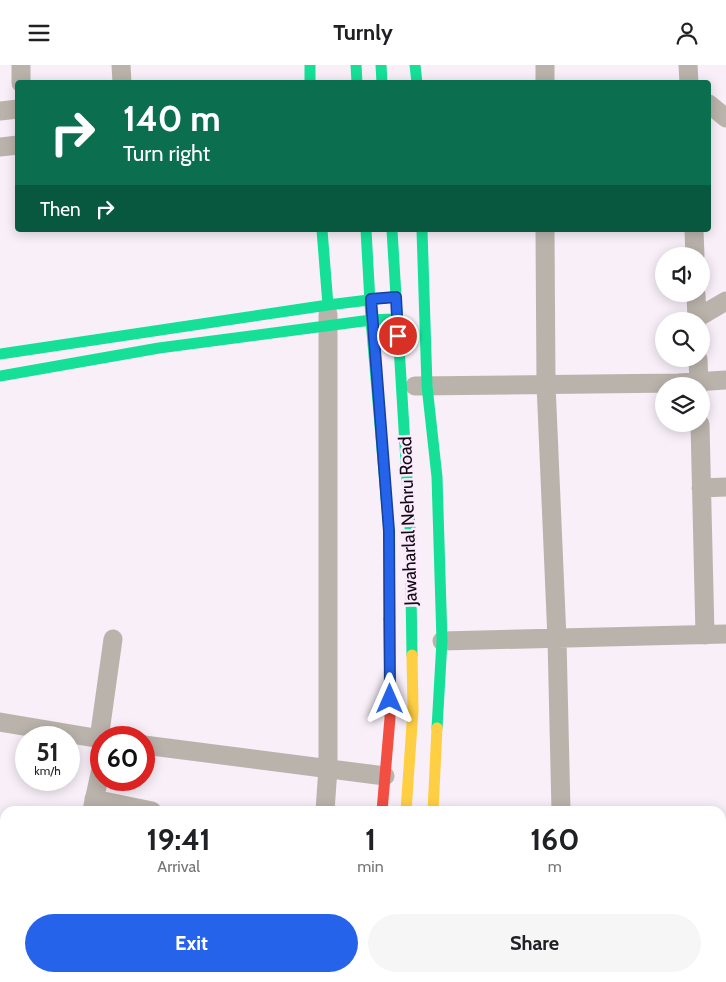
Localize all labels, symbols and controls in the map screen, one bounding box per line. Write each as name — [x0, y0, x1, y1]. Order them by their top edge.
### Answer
icon: menu — [25, 19, 53, 47]
text: Turnly — [333, 19, 393, 46]
icon: person — [673, 19, 701, 47]
text: 140 m — [123, 97, 221, 140]
icon: right — [40, 100, 105, 165]
text: Turn right — [123, 140, 210, 167]
icon: right — [91, 195, 119, 223]
text: Then — [40, 198, 81, 221]
map controls — [655, 247, 710, 432]
button: sound — [655, 247, 710, 302]
button: search — [655, 312, 710, 367]
pin — [377, 315, 419, 357]
icon: arrive — [384, 322, 412, 350]
button: layers — [655, 377, 710, 432]
street label: Jawaharlal Nehru Road — [394, 436, 422, 607]
position arrow — [363, 672, 415, 724]
speed limit sign: 60 — [90, 726, 155, 791]
text: 51 — [36, 737, 59, 767]
text: km/h — [34, 763, 61, 778]
text: 19:41 — [147, 821, 211, 858]
text: 1 — [365, 821, 376, 858]
text: 160 — [530, 821, 579, 858]
text: Arrival — [157, 857, 200, 876]
text: min — [357, 857, 384, 876]
text: m — [548, 857, 562, 876]
button: Exit — [25, 914, 358, 972]
button: Share — [368, 914, 701, 972]

